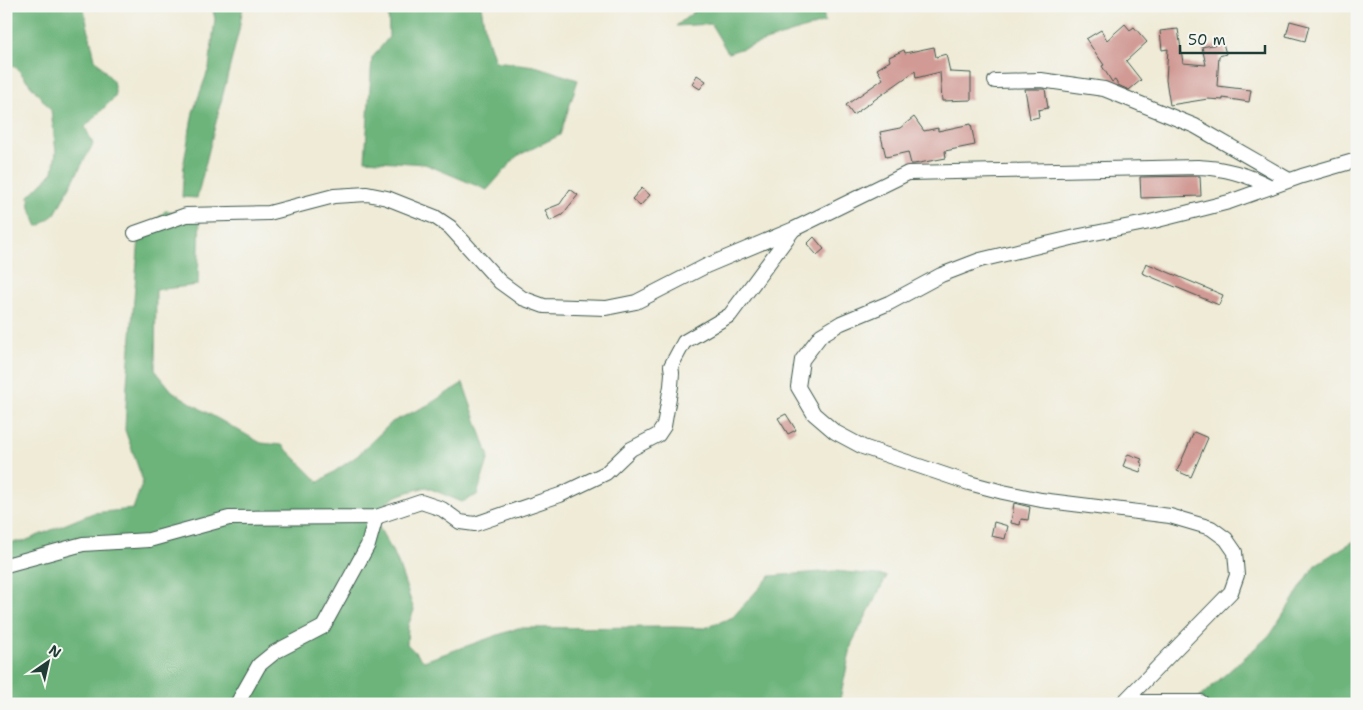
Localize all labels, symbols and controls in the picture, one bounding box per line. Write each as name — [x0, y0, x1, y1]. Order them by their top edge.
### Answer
scale bar — [1180, 22, 1266, 54]
text: 50 m — [1188, 30, 1226, 50]
north arrow — [22, 638, 72, 688]
text: N — [46, 641, 65, 662]

